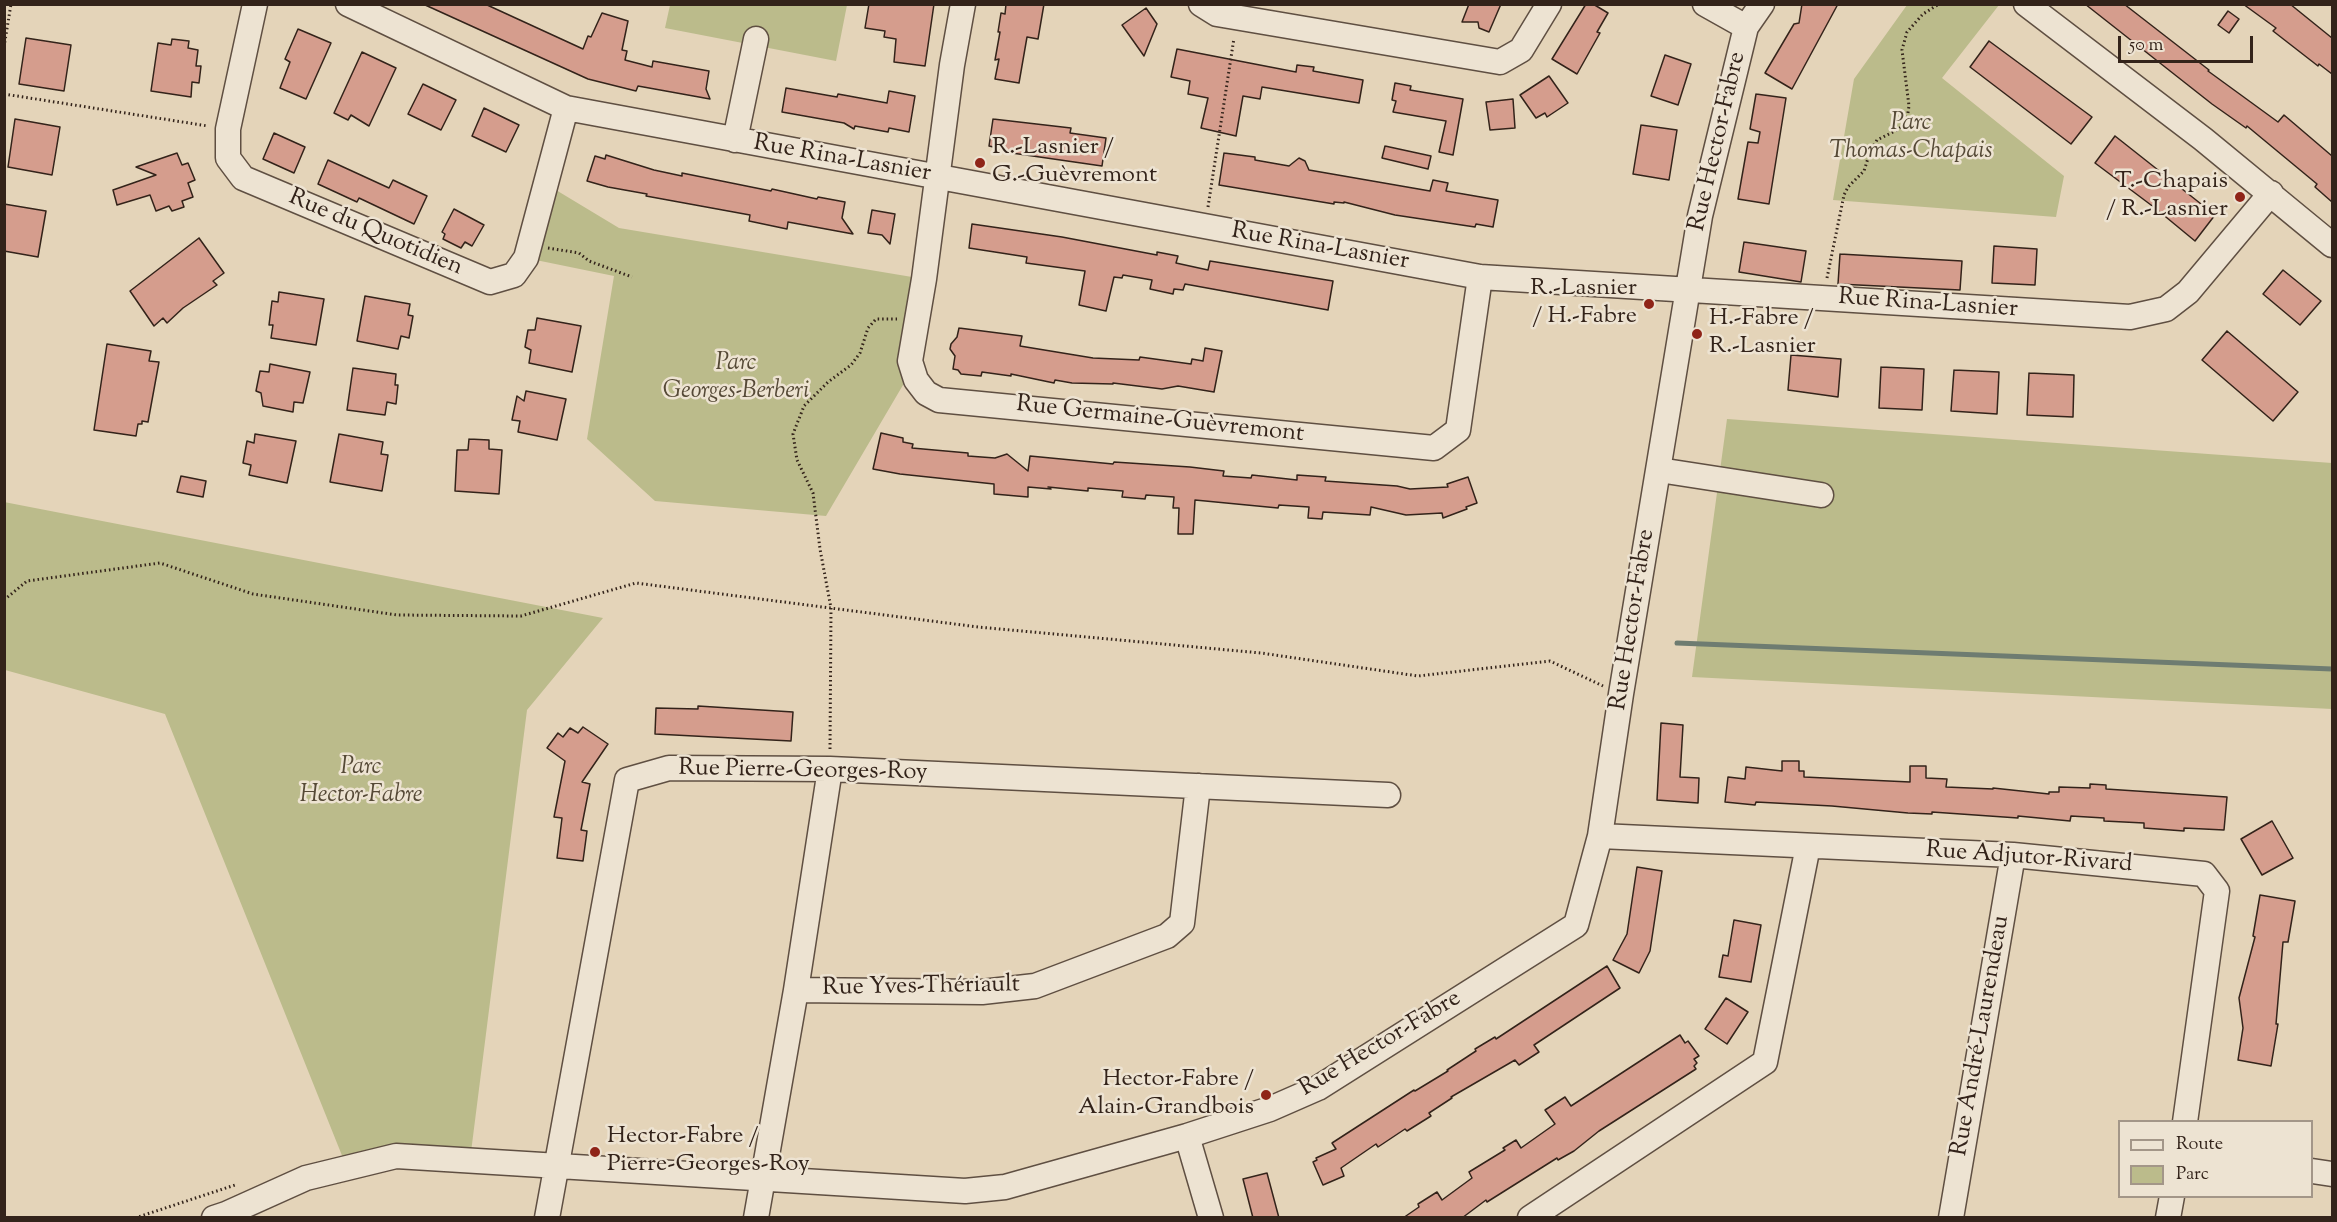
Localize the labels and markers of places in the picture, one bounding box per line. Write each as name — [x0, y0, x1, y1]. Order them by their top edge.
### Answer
place label: R.-Lasnier / G.-Guèvremont — [992, 135, 1157, 191]
marker: R.-Lasnier / G.-Guèvremont — [973, 156, 987, 170]
place label: T.-Chapais / R.-Lasnier — [2106, 169, 2228, 225]
marker: T.-Chapais / R.-Lasnier — [2233, 190, 2247, 204]
place label: R.-Lasnier / H.-Fabre — [1530, 276, 1637, 332]
marker: R.-Lasnier / H.-Fabre — [1642, 297, 1656, 311]
place label: H.-Fabre / R.-Lasnier — [1709, 306, 1816, 362]
marker: H.-Fabre / R.-Lasnier — [1690, 327, 1704, 341]
place label: Hector-Fabre / Alain-Grandbois — [1078, 1067, 1254, 1123]
marker: Hector-Fabre / Alain-Grandbois — [1259, 1088, 1273, 1102]
place label: Hector-Fabre / Pierre-Georges-Roy — [607, 1124, 810, 1180]
marker: Hector-Fabre / Pierre-Georges-Roy — [588, 1145, 602, 1159]

